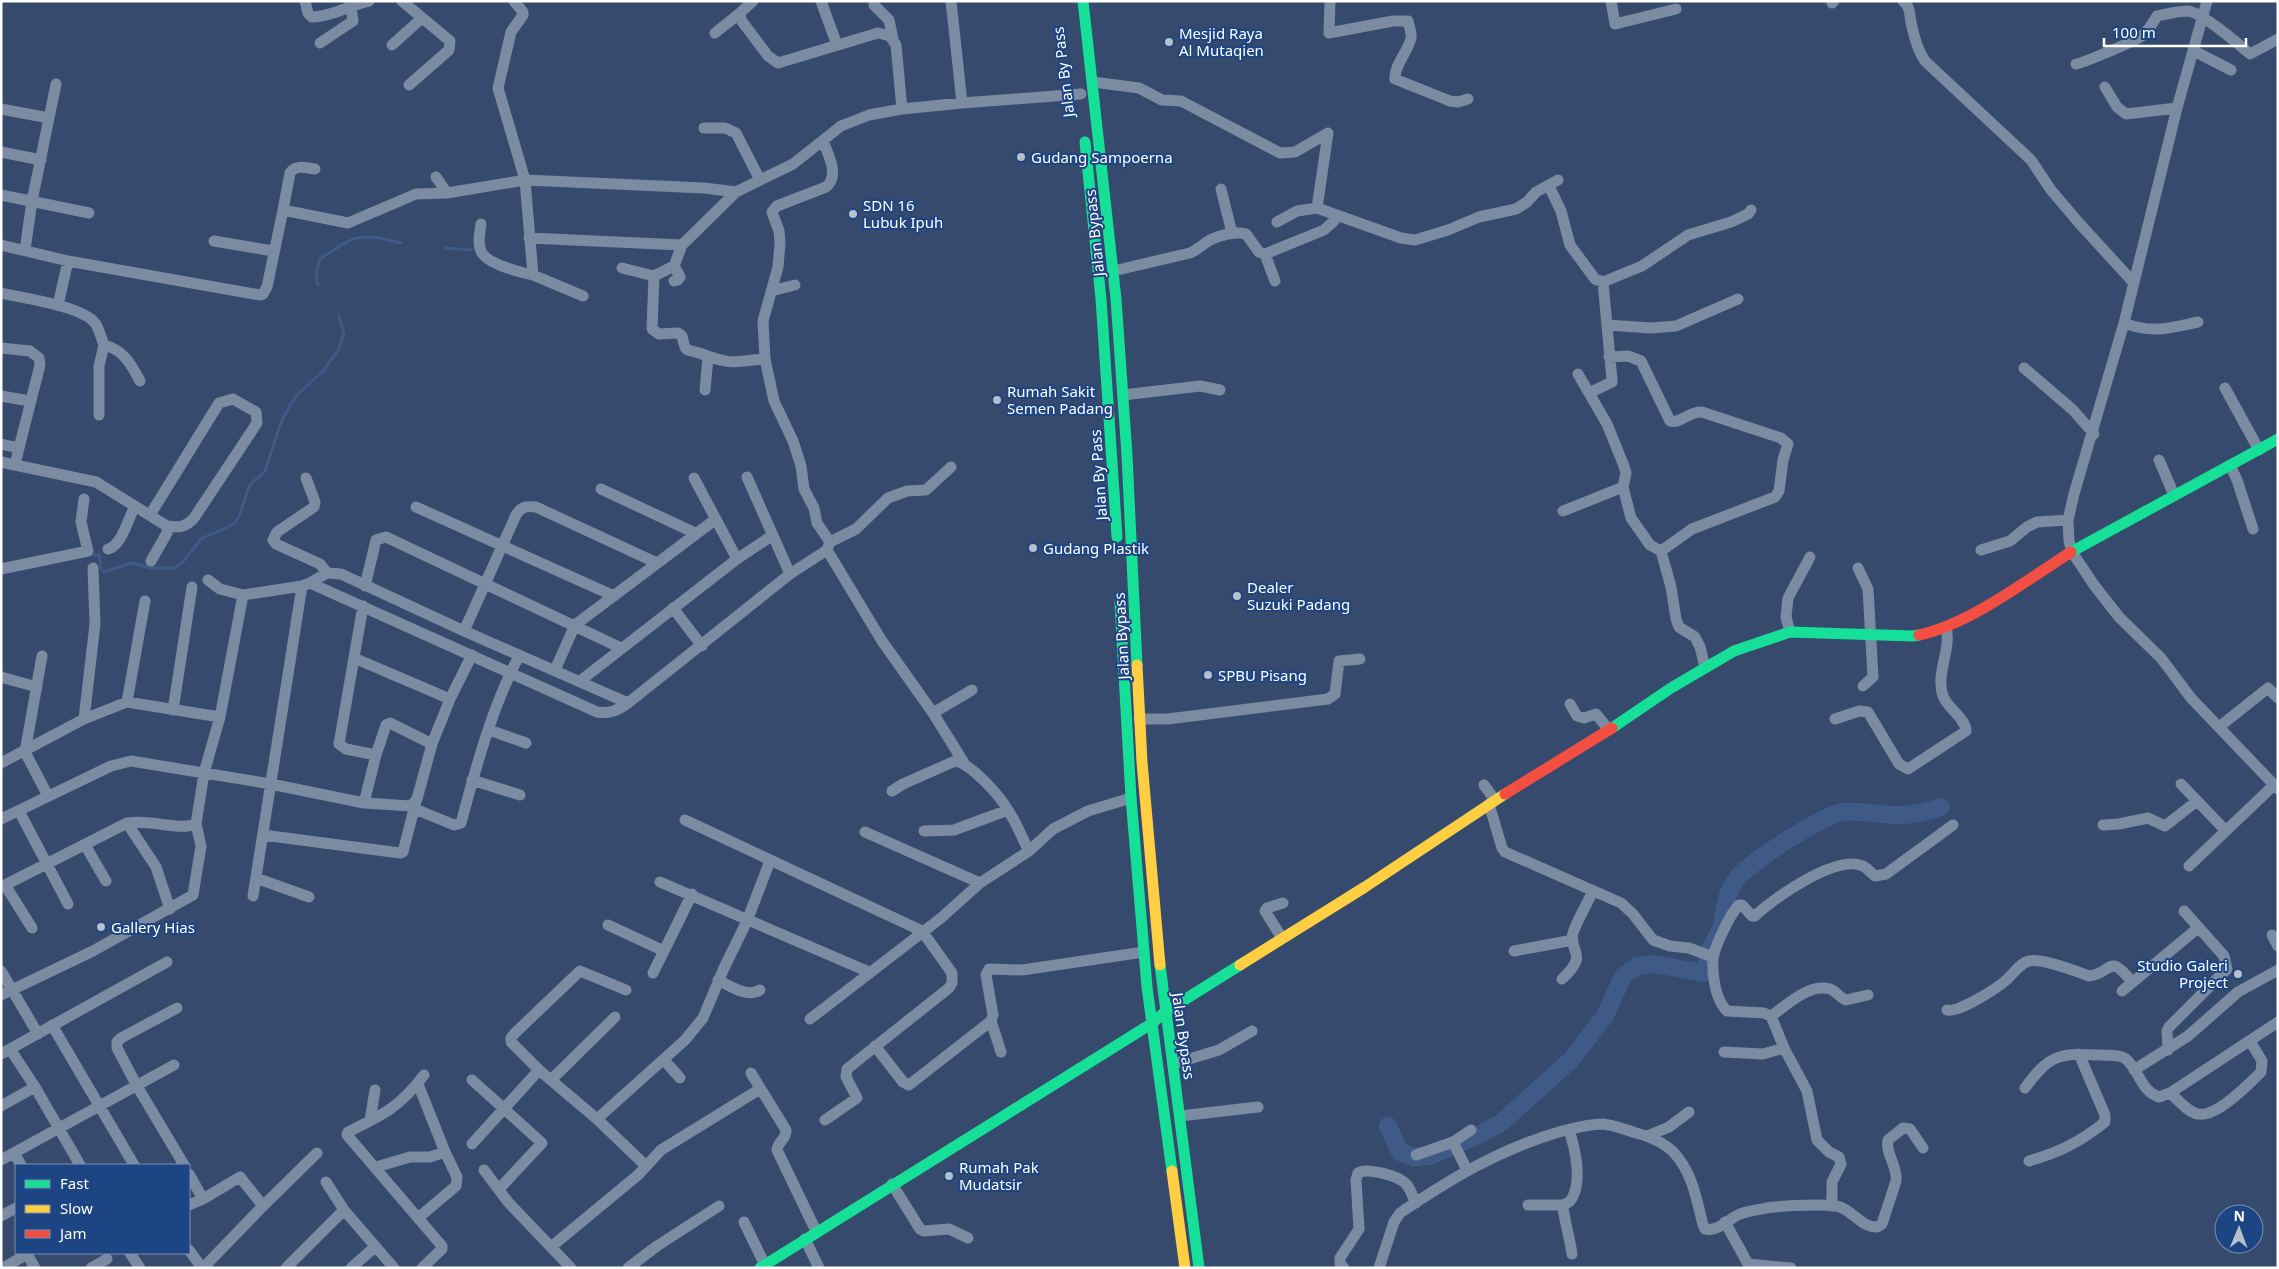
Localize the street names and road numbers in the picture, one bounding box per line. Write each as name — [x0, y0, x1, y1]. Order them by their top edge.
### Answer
street label: Jalan By Pass — [1048, 26, 1079, 120]
street label: Jalan Bypass — [1079, 188, 1109, 279]
street label: Jalan By Pass — [1085, 429, 1111, 523]
street label: Jalan Bypass — [1109, 592, 1133, 682]
street label: Jalan Bypass — [1168, 989, 1200, 1081]

